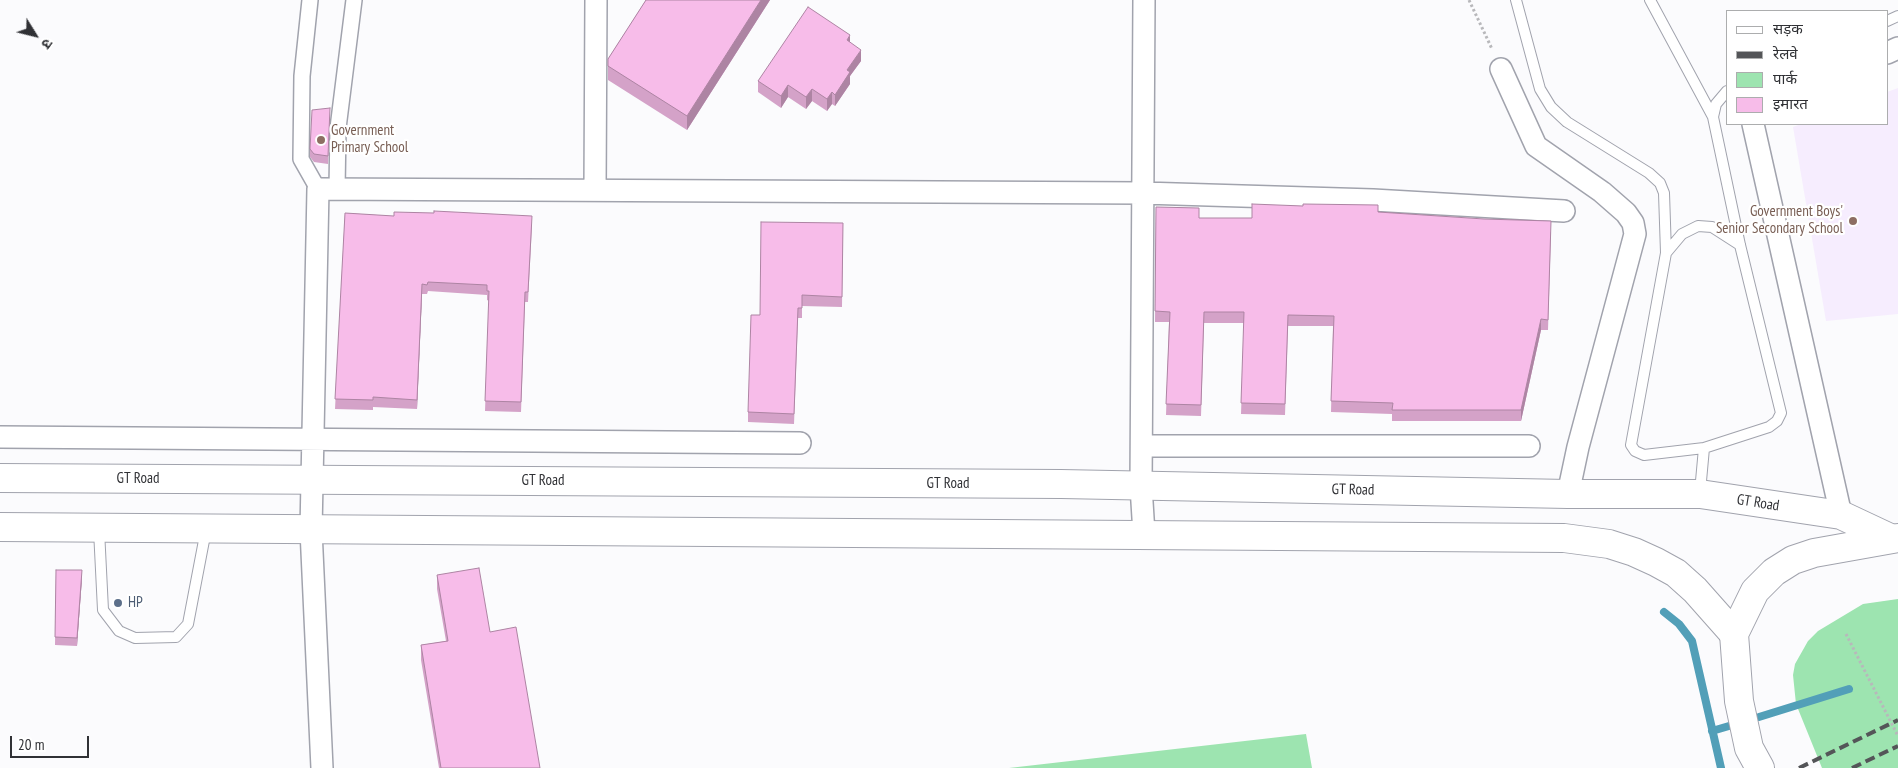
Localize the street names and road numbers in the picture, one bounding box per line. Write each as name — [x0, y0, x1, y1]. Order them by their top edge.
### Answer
street label: GT Road — [117, 470, 159, 488]
street label: GT Road — [522, 472, 564, 490]
street label: GT Road — [927, 475, 969, 493]
street label: GT Road — [1331, 481, 1375, 499]
street label: GT Road — [1735, 491, 1781, 515]

